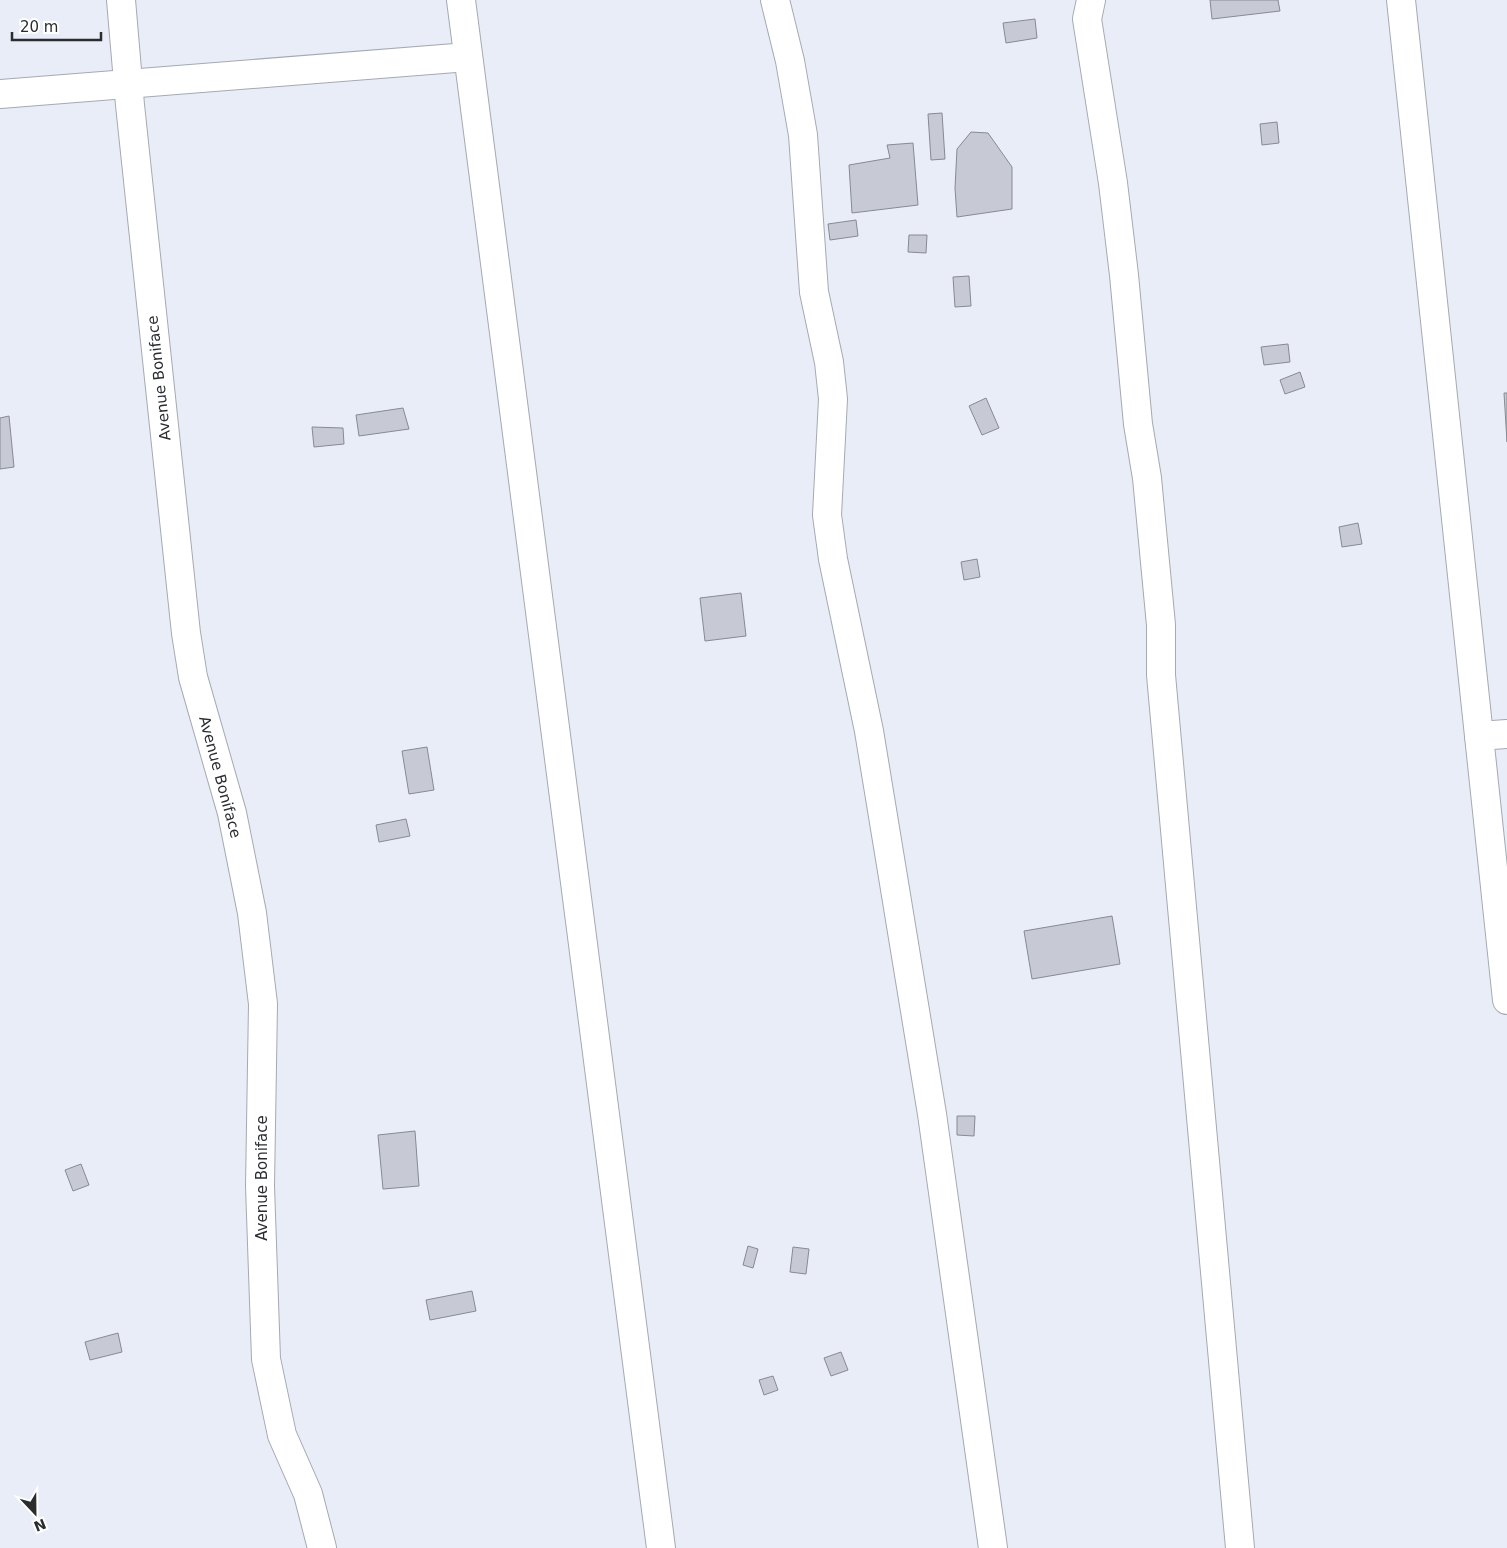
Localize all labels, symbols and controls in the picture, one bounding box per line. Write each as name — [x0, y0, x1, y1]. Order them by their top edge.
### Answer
scale bar — [12, 10, 101, 42]
text: 20 m — [20, 18, 58, 36]
street label: Avenue Boniface — [143, 315, 175, 441]
street label: Avenue Boniface — [195, 714, 245, 840]
street label: Avenue Boniface — [253, 1115, 271, 1241]
north arrow — [10, 1488, 60, 1538]
text: N — [31, 1515, 48, 1535]

